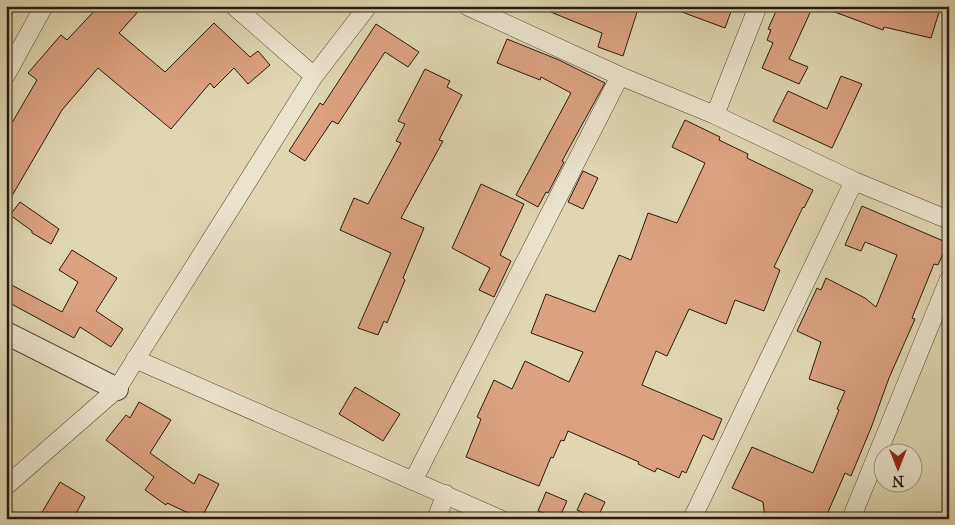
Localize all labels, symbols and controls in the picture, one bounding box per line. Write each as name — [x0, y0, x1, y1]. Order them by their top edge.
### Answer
north arrow — [872, 442, 922, 492]
text: N — [892, 472, 904, 489]

